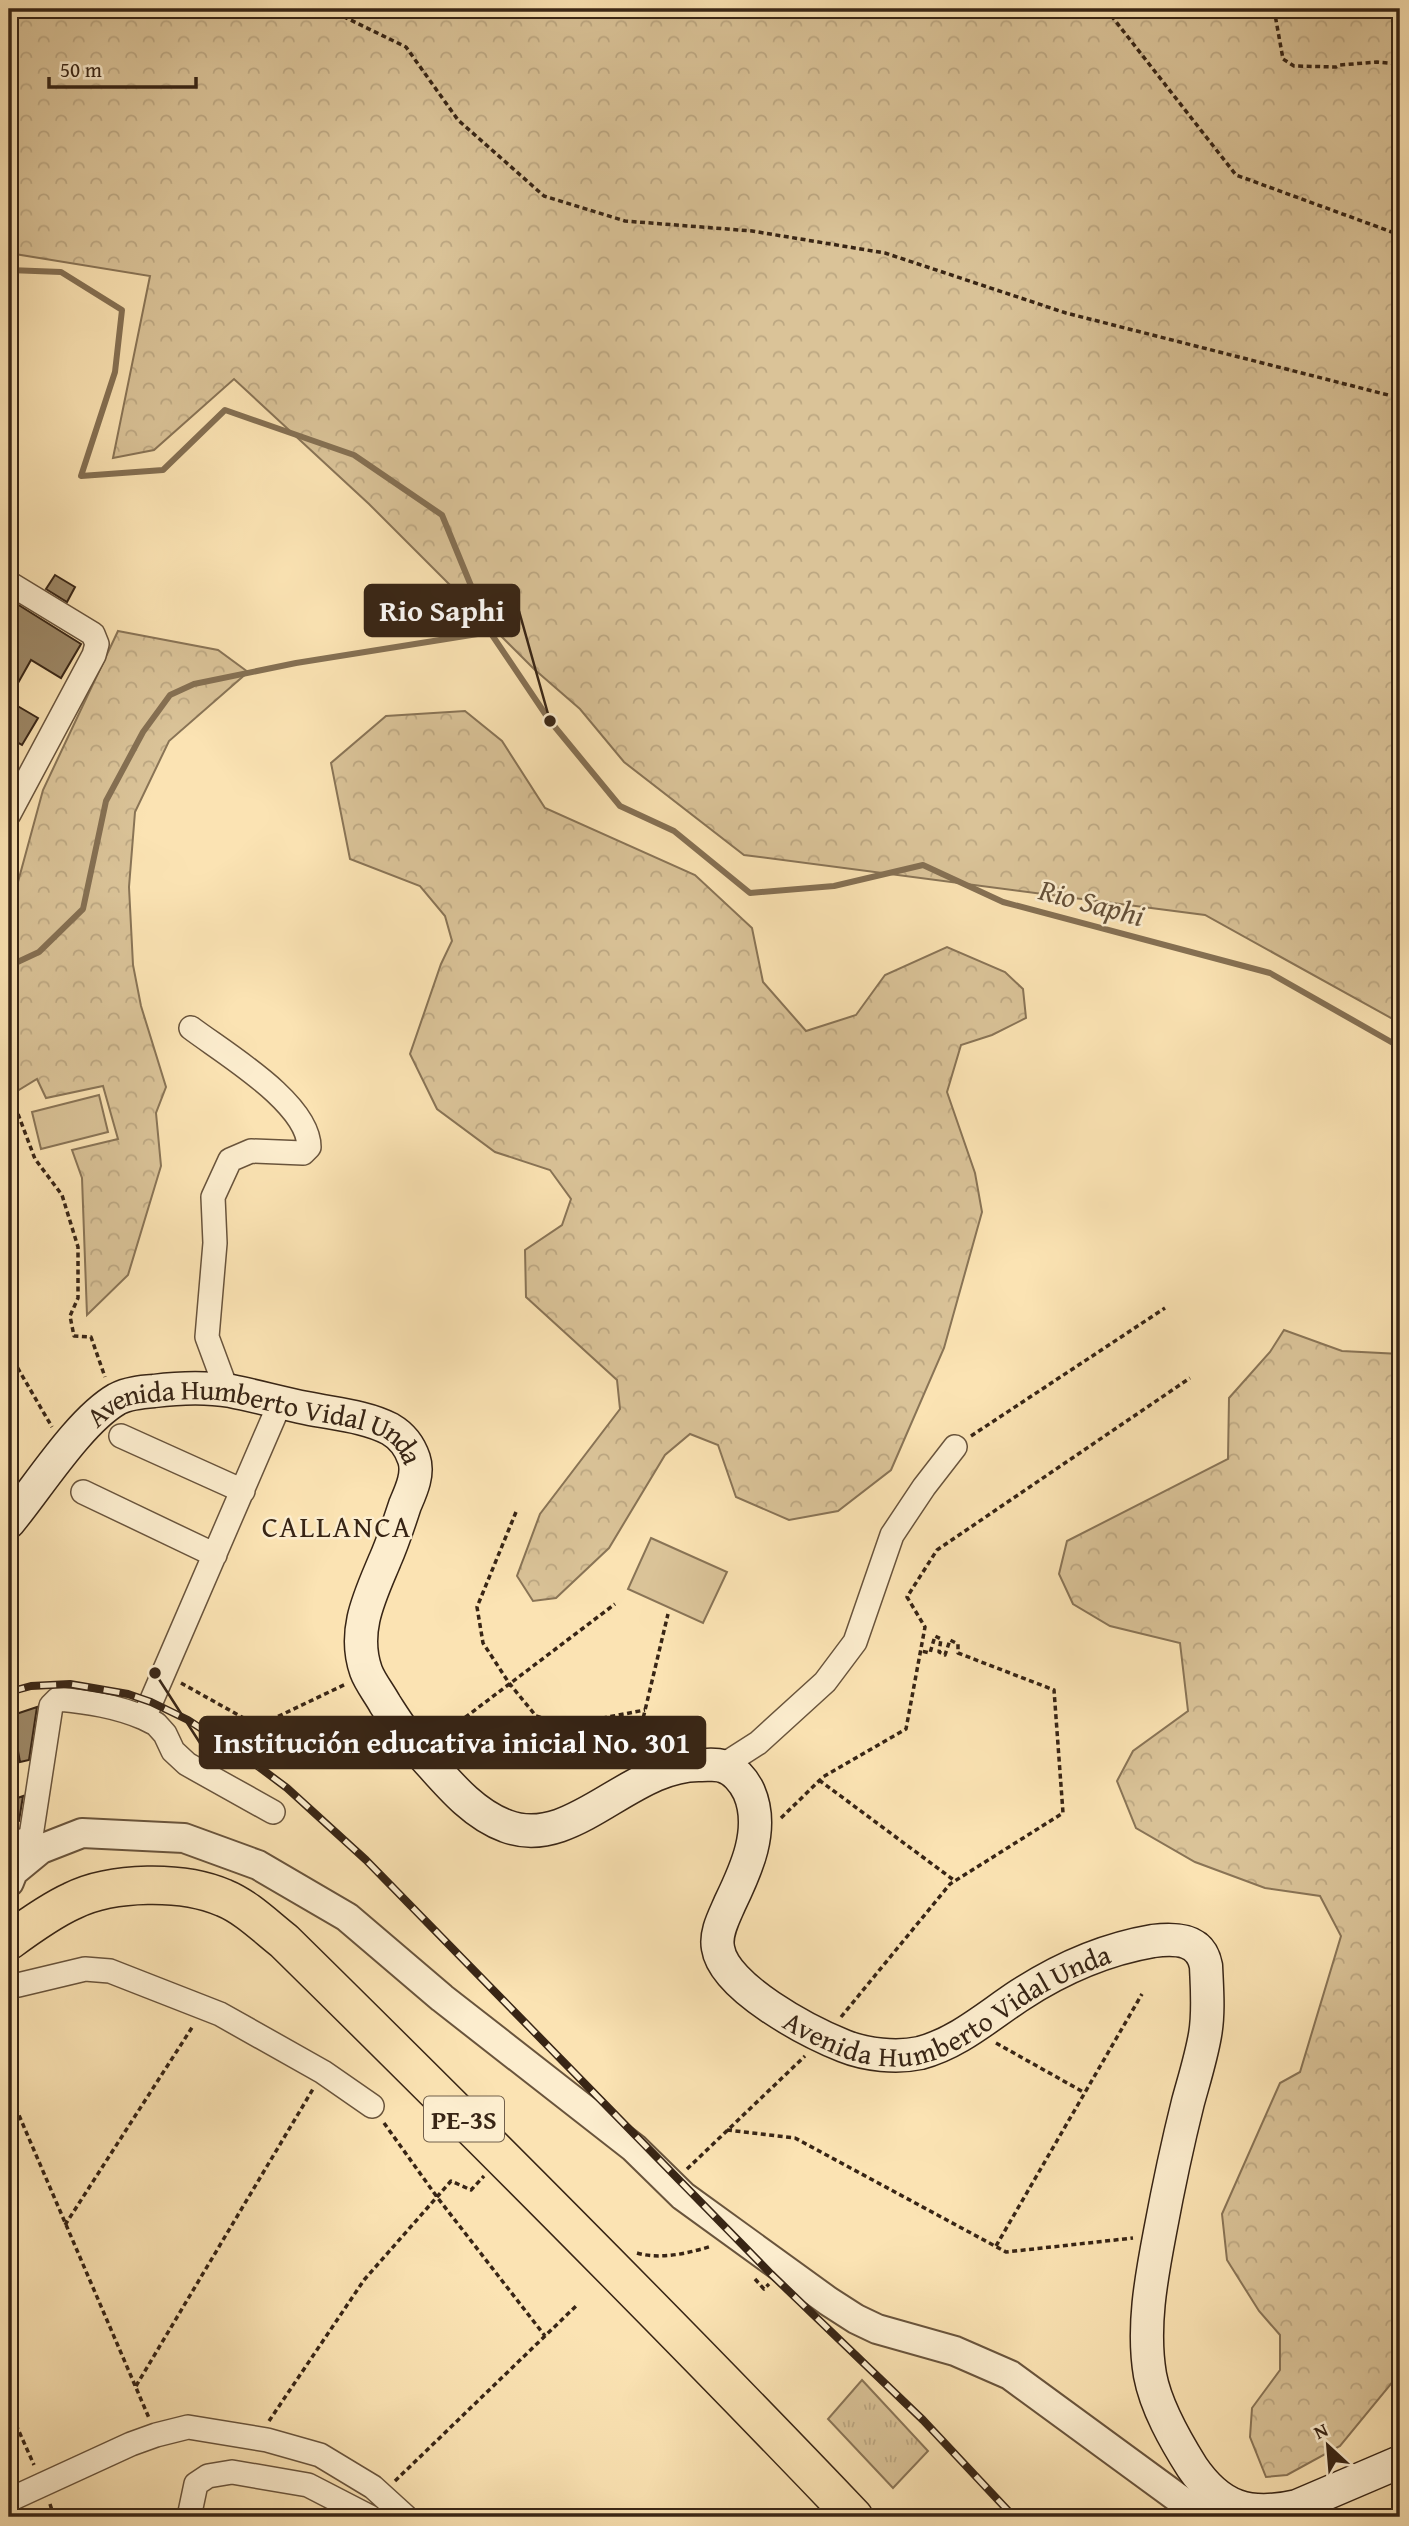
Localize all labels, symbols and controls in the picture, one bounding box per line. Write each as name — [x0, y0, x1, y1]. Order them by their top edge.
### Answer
scale bar — [49, 46, 196, 90]
text: 50 m — [60, 54, 102, 85]
callout: Rio Saphi — [365, 585, 519, 636]
text: Rio Saphi — [379, 588, 505, 632]
water label: Rio Saphi — [1034, 867, 1150, 937]
street label: Avenida Humberto Vidal Unda — [76, 1368, 435, 1471]
district label: CALLANCA — [262, 1504, 412, 1548]
callout: Institución educativa inicial No. 301 — [200, 1717, 705, 1768]
text: Institución educativa inicial No. 301 — [213, 1720, 691, 1764]
street label: Avenida Humberto Vidal Unda — [776, 1932, 1116, 2076]
road number: PE-3S — [424, 2096, 504, 2142]
north arrow — [1294, 2410, 1364, 2480]
text: N — [1309, 2415, 1333, 2446]

